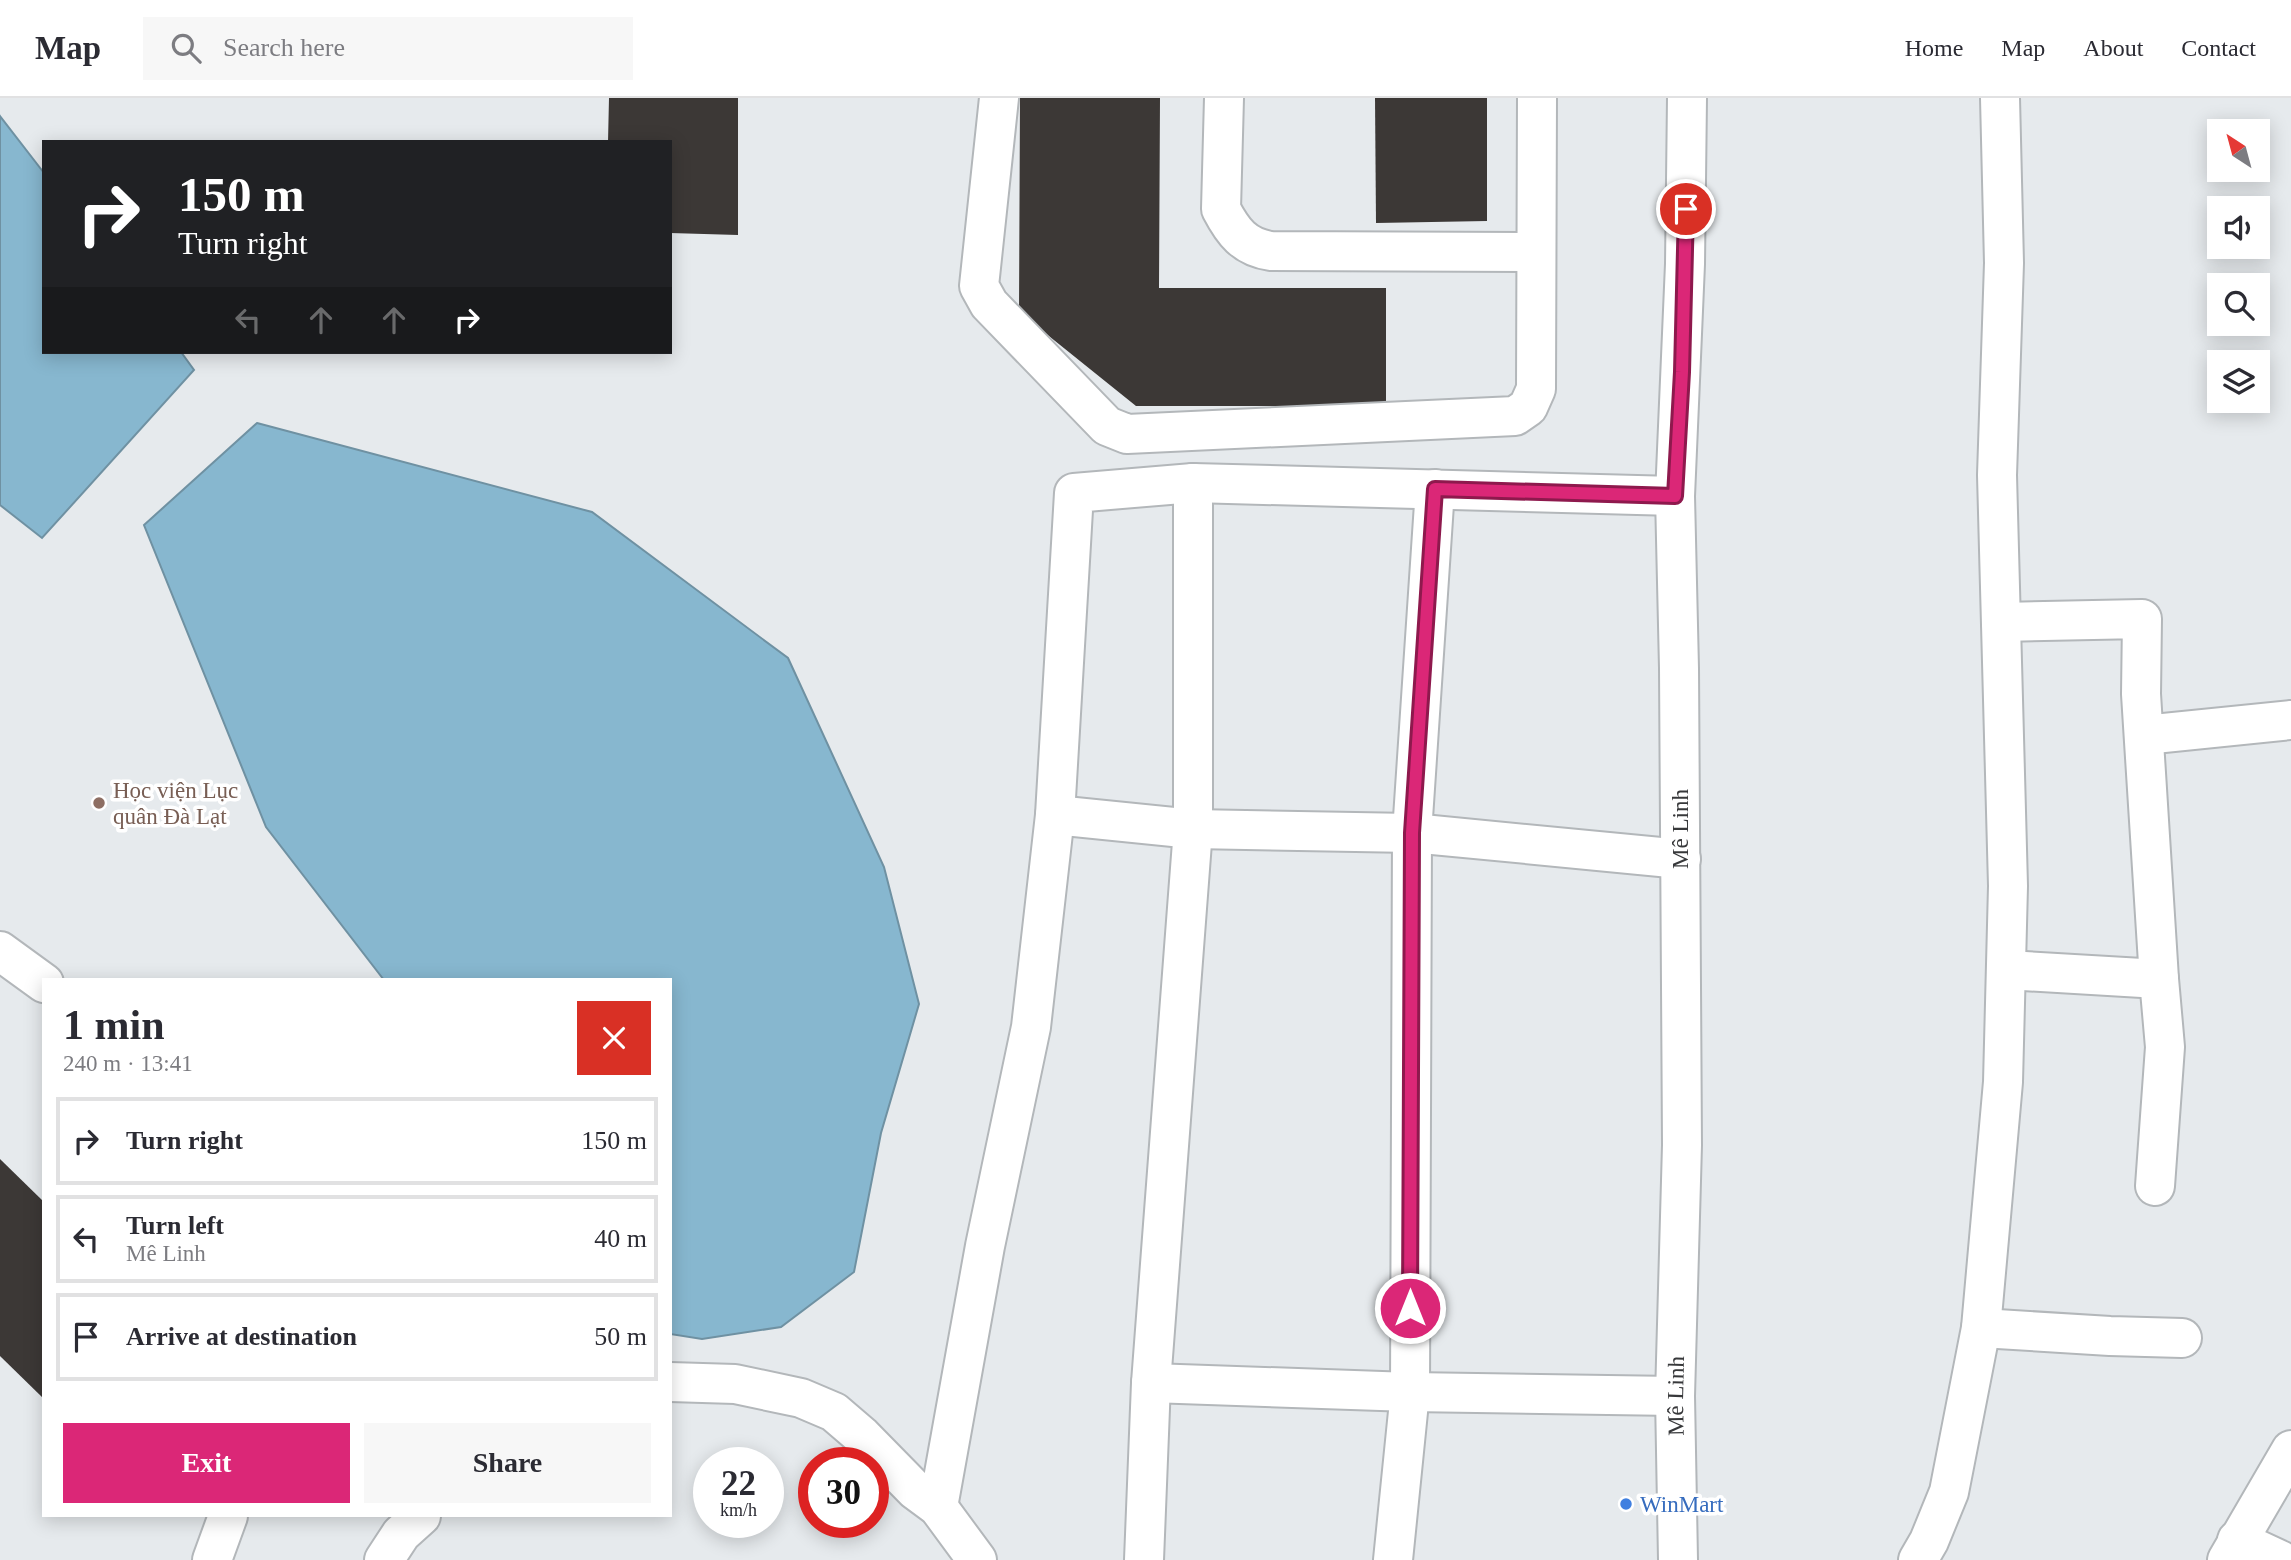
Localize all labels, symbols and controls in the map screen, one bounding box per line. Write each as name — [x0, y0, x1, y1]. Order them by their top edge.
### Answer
search box — [143, 17, 633, 80]
icon: search — [167, 29, 205, 67]
text: Map — [35, 30, 101, 66]
text: Search here — [223, 33, 345, 62]
text: Home — [1905, 35, 1963, 61]
text: Map — [2001, 35, 2045, 61]
text: About — [2083, 35, 2143, 61]
text: Contact — [2181, 35, 2256, 61]
north arrow — [2207, 119, 2270, 182]
map controls — [2207, 119, 2270, 413]
text: 150 m — [178, 167, 305, 222]
icon: right — [63, 168, 154, 259]
pin — [1656, 179, 1716, 239]
icon: arrive — [1667, 190, 1705, 228]
button: sound — [2207, 196, 2270, 259]
text: Turn right — [178, 225, 308, 261]
button: search — [2207, 273, 2270, 336]
icon: left — [229, 301, 267, 339]
icon: ahead — [302, 301, 340, 339]
icon: ahead — [375, 301, 413, 339]
icon: right — [448, 301, 486, 339]
button: layers — [2207, 350, 2270, 413]
place label: Học viện Lục quân Đà Lạt — [113, 778, 238, 829]
street label: Mê Linh — [1668, 789, 1693, 869]
marker: Học viện Lục quân Đà Lạt — [91, 795, 107, 811]
button: close — [577, 1001, 651, 1075]
text: 1 min — [63, 1002, 165, 1048]
text: 240 m · 13:41 — [63, 1051, 193, 1076]
icon: right — [67, 1122, 105, 1160]
text: Turn right — [126, 1126, 243, 1155]
text: 150 m — [581, 1126, 647, 1155]
text: Turn left — [126, 1211, 224, 1240]
icon: left — [67, 1220, 105, 1258]
text: 40 m — [594, 1224, 647, 1253]
text: Mê Linh — [126, 1241, 206, 1266]
position arrow — [1373, 1271, 1447, 1345]
icon: arrive — [67, 1318, 105, 1356]
text: Arrive at destination — [126, 1322, 357, 1351]
text: 50 m — [594, 1322, 647, 1351]
street label: Mê Linh — [1663, 1355, 1689, 1436]
button: Exit — [63, 1423, 350, 1503]
button: Share — [364, 1423, 651, 1503]
speed limit sign: 30 — [798, 1447, 889, 1538]
text: 22 — [721, 1464, 756, 1503]
place label: WinMart — [1640, 1492, 1724, 1517]
marker: WinMart — [1618, 1496, 1634, 1512]
text: km/h — [720, 1500, 757, 1520]

